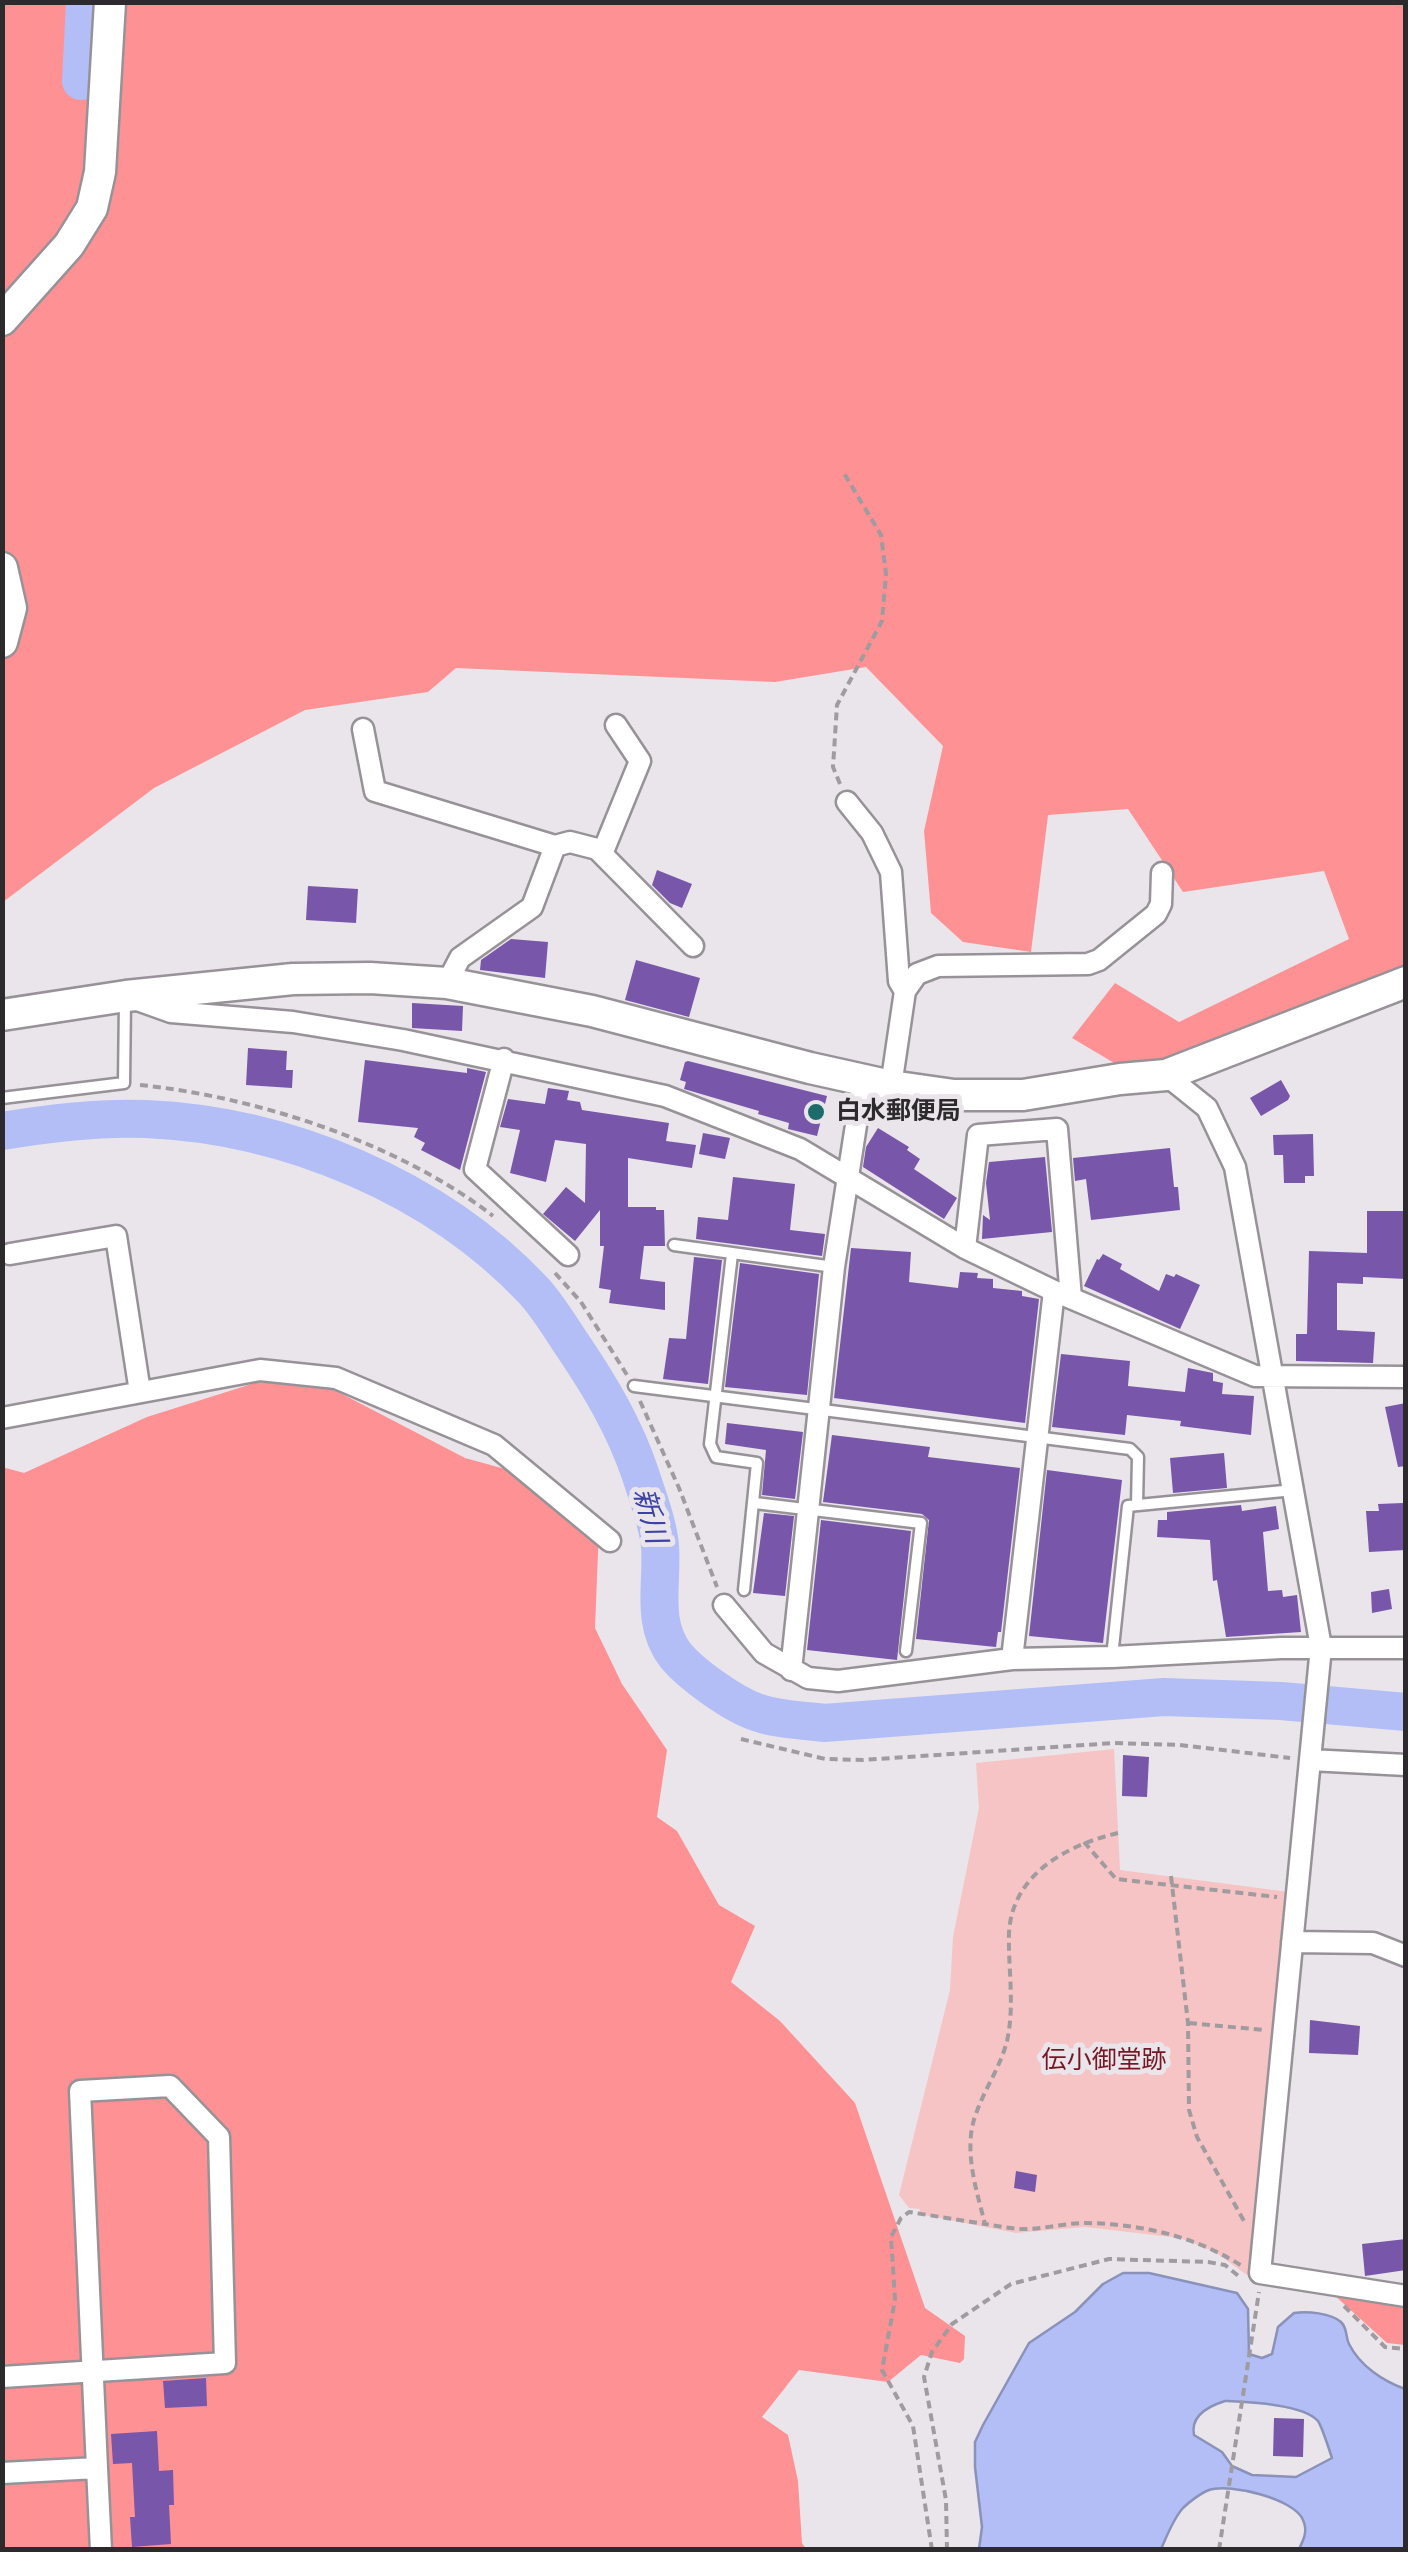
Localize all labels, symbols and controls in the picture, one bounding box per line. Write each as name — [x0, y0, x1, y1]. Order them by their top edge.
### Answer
place label: 白水郵便局 — [836, 1097, 961, 1127]
marker: 白水郵便局 — [805, 1101, 827, 1123]
water label: 新川 — [626, 1485, 672, 1547]
park label: 伝小御堂跡 — [1042, 2046, 1166, 2076]

